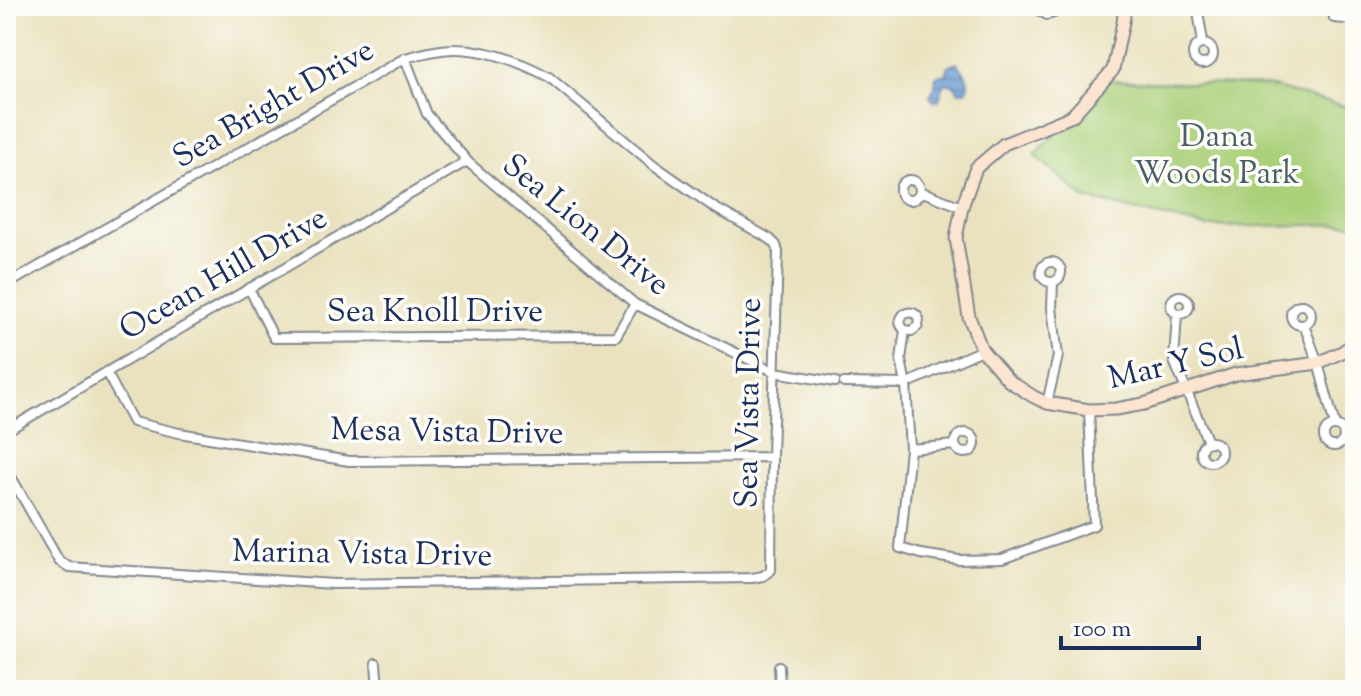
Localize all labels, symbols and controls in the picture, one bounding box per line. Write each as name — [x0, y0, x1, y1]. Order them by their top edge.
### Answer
street label: Sea Bright Drive — [165, 29, 383, 181]
park label: Dana Woods Park — [1134, 115, 1300, 198]
street label: Sea Lion Drive — [491, 144, 679, 308]
street label: Ocean Hill Drive — [112, 197, 336, 353]
street label: Sea Knoll Drive — [327, 290, 543, 336]
street label: Sea Vista Drive — [725, 297, 775, 509]
street label: Mar Y Sol — [1104, 327, 1248, 403]
street label: Mesa Vista Drive — [330, 408, 564, 458]
street label: Marina Vista Drive — [231, 530, 493, 580]
scale bar — [1061, 600, 1199, 650]
text: 100 m — [1073, 613, 1131, 647]

